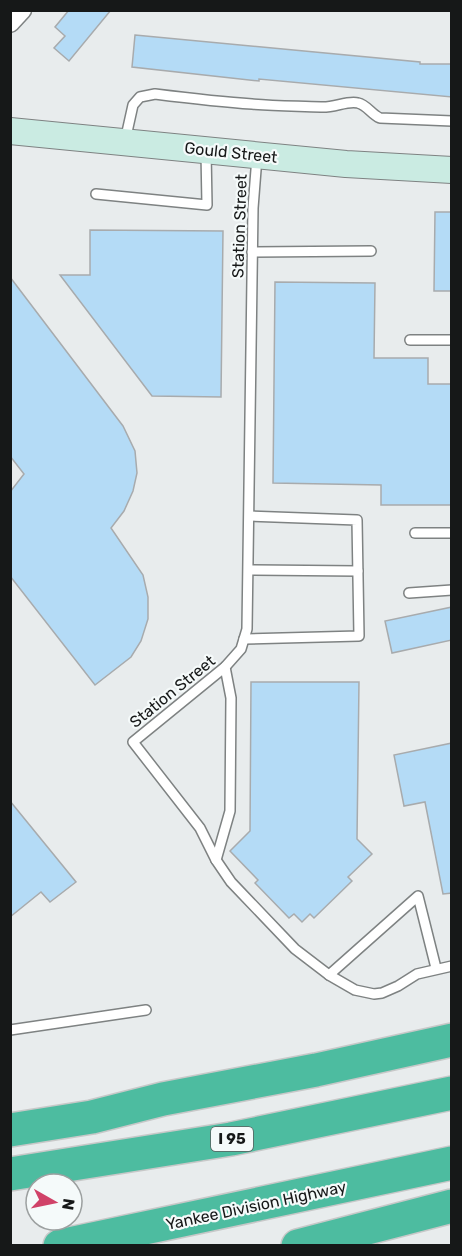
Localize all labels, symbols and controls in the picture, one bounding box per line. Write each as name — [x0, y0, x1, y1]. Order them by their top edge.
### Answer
street label: Gould Street — [184, 138, 278, 167]
street label: Station Street — [228, 174, 251, 278]
street label: Station Street — [126, 651, 219, 732]
road number: I 95 — [211, 1127, 253, 1151]
north arrow — [24, 1172, 84, 1232]
street label: Yankee Division Highway — [164, 1177, 348, 1234]
text: N — [58, 1197, 79, 1211]

